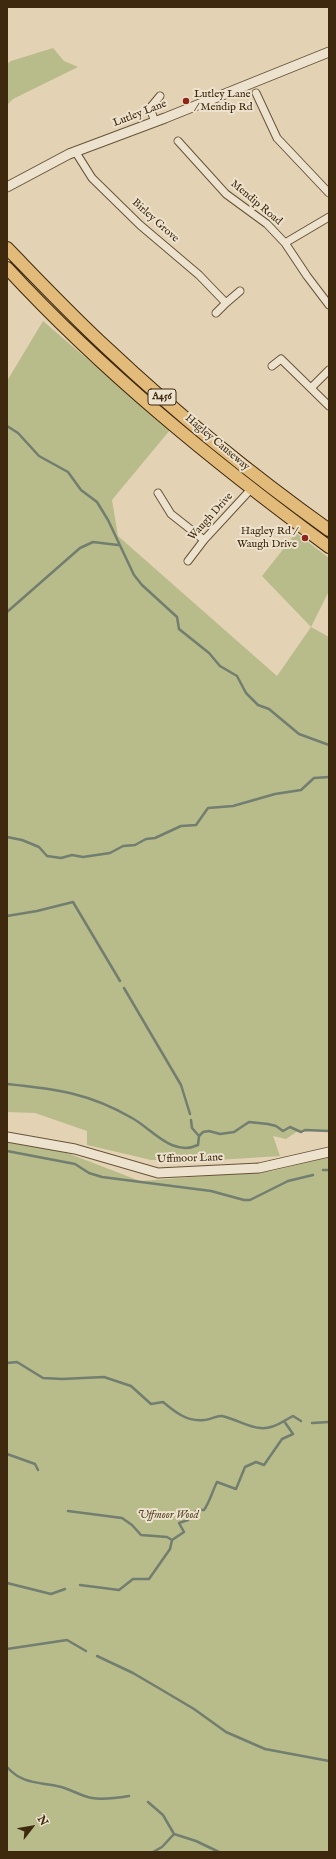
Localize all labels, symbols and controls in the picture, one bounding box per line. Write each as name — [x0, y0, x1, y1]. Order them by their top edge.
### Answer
place label: Lutley Lane / Mendip Rd — [194, 88, 253, 114]
marker: Lutley Lane / Mendip Rd — [181, 96, 191, 106]
street label: Lutley Lane — [111, 98, 169, 130]
street label: Mendip Road — [228, 178, 284, 228]
street label: Birley Grove — [129, 197, 181, 245]
road number: A456 — [148, 389, 176, 405]
street label: Hagley Causeway — [182, 412, 252, 474]
street label: Waugh Drive — [186, 490, 236, 544]
place label: Hagley Rd / Waugh Drive — [237, 525, 297, 551]
marker: Hagley Rd / Waugh Drive — [300, 533, 310, 543]
street label: Uffmoor Lane — [157, 1151, 223, 1167]
park label: Uffmoor Wood — [137, 1509, 199, 1523]
north arrow — [12, 1807, 52, 1847]
text: N — [34, 1813, 51, 1829]

